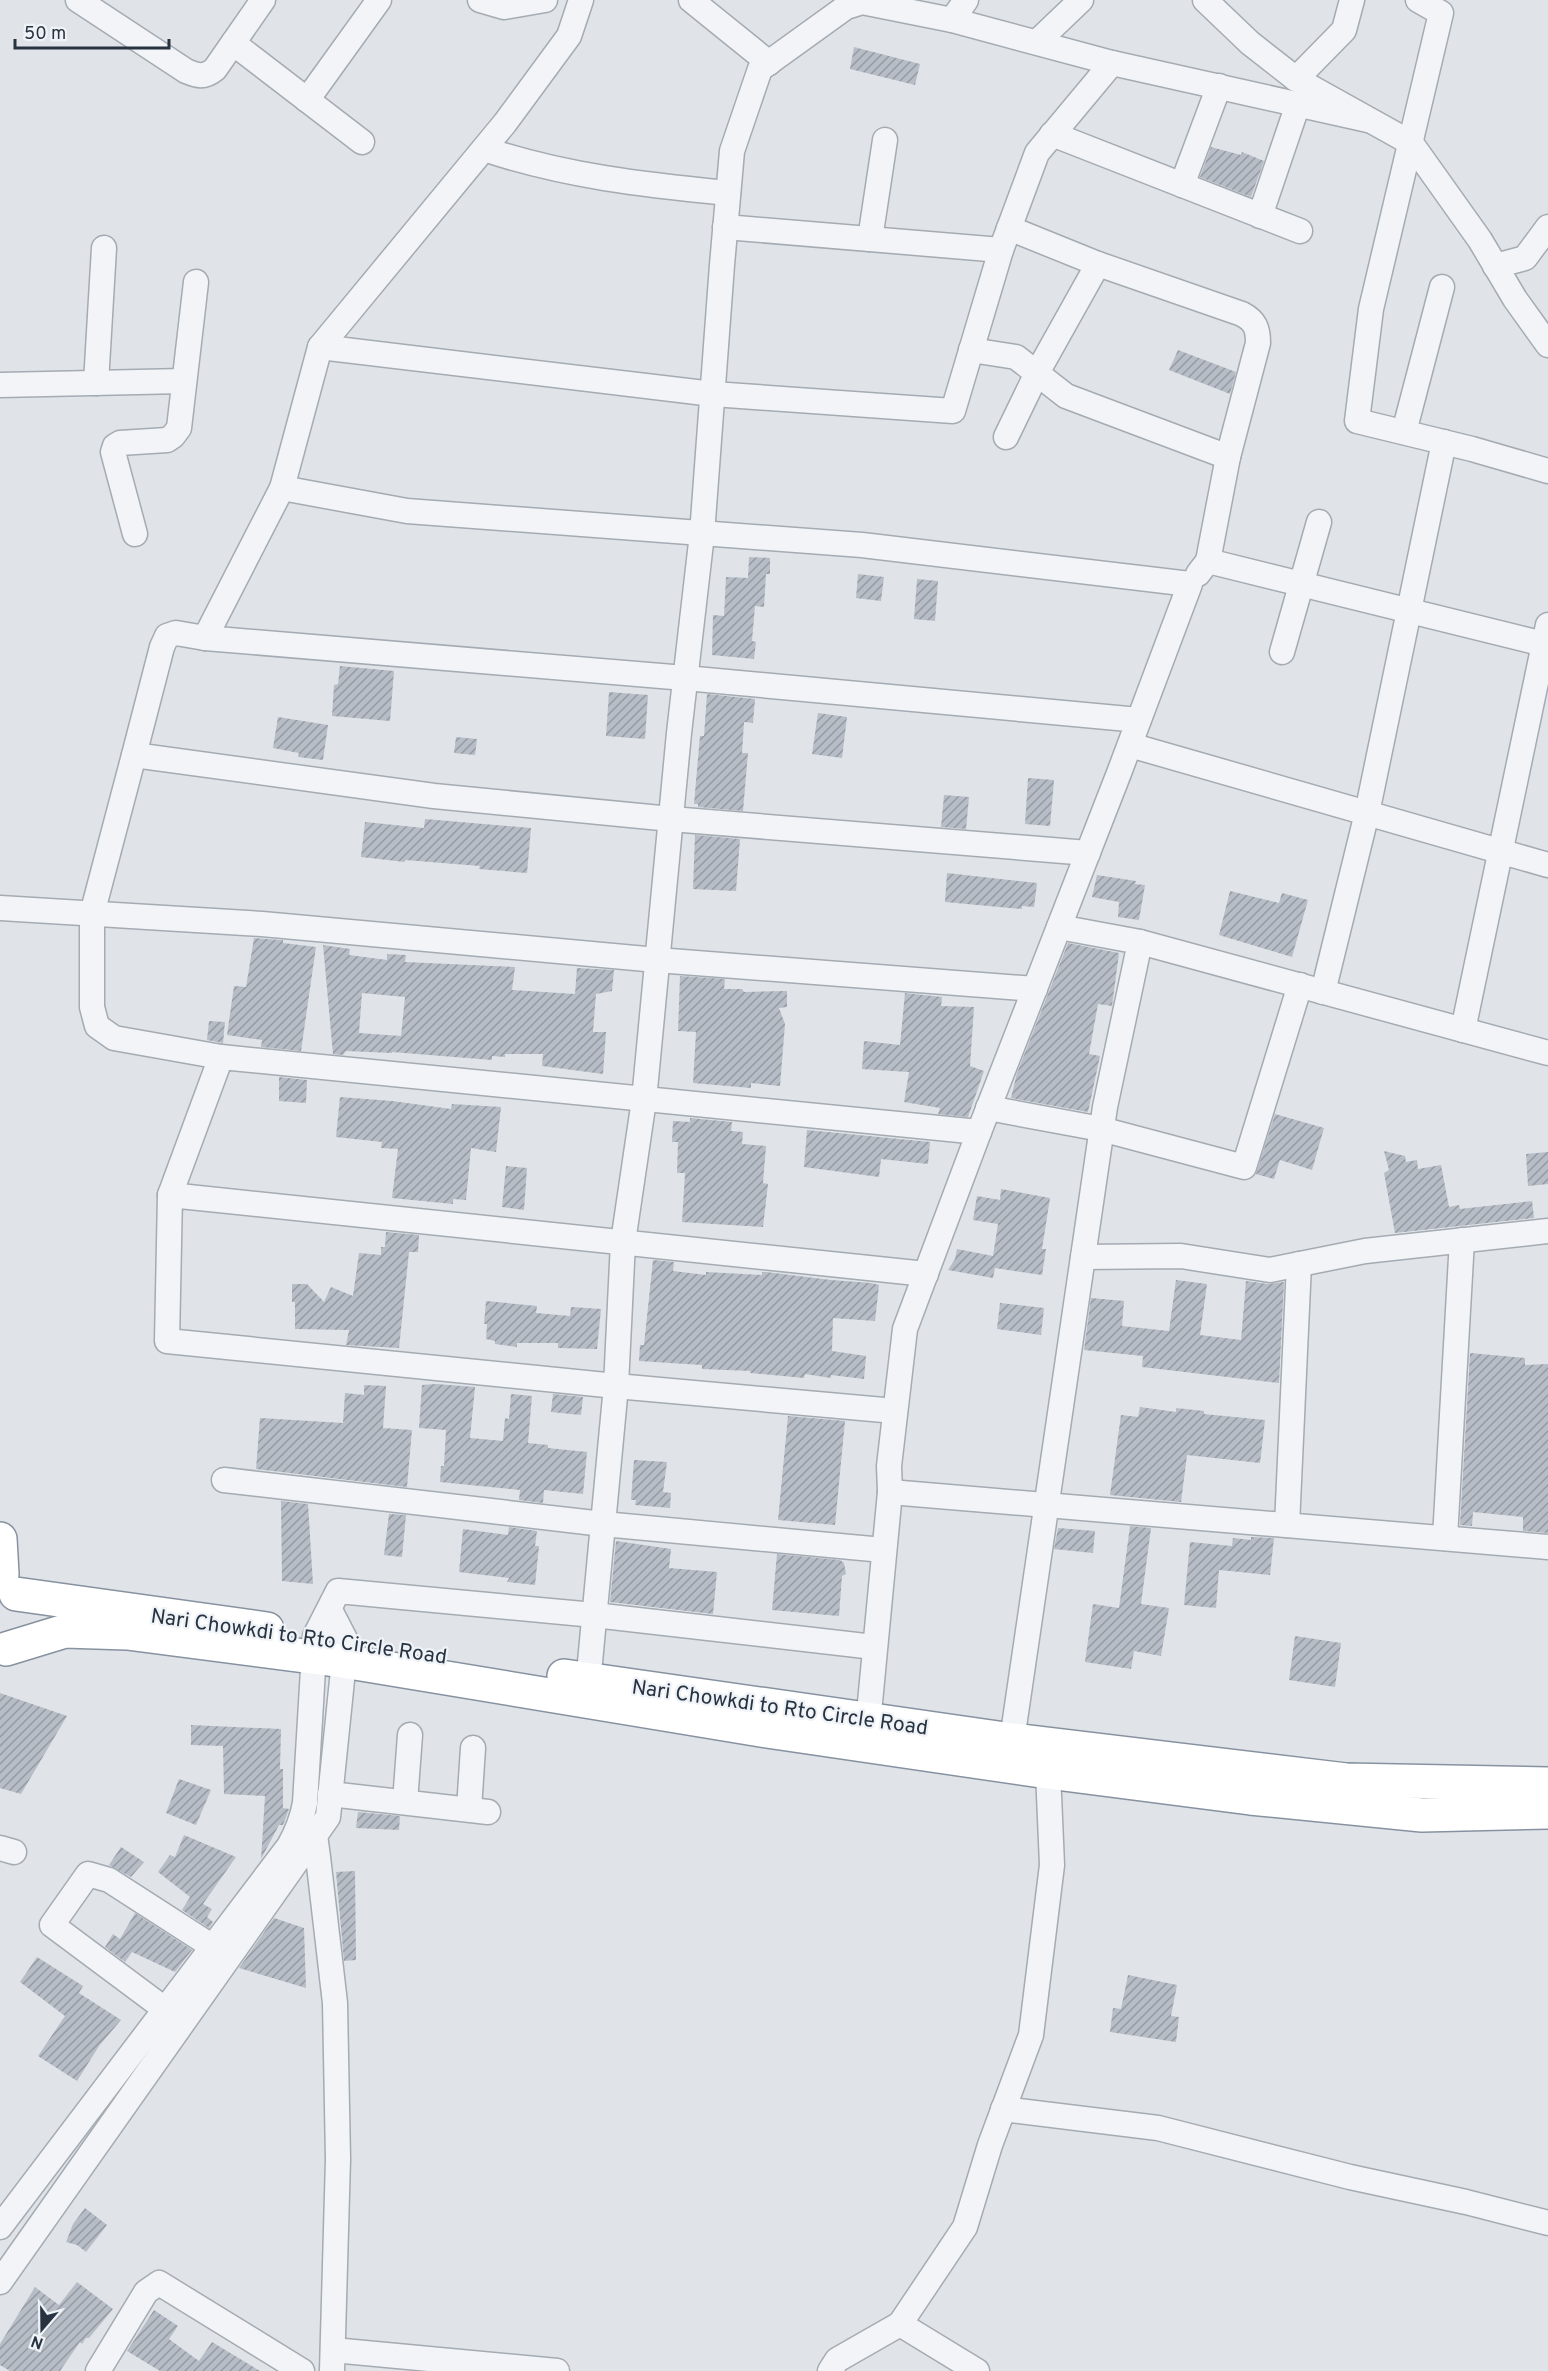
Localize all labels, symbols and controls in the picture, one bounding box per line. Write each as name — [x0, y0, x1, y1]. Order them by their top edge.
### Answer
scale bar — [15, 12, 170, 50]
text: 50 m — [24, 23, 66, 46]
street label: Nari Chowkdi to Rto Circle Road — [149, 1603, 449, 1672]
street label: Nari Chowkdi to Rto Circle Road — [630, 1674, 930, 1743]
north arrow — [12, 2299, 72, 2359]
text: N — [29, 2330, 46, 2353]

